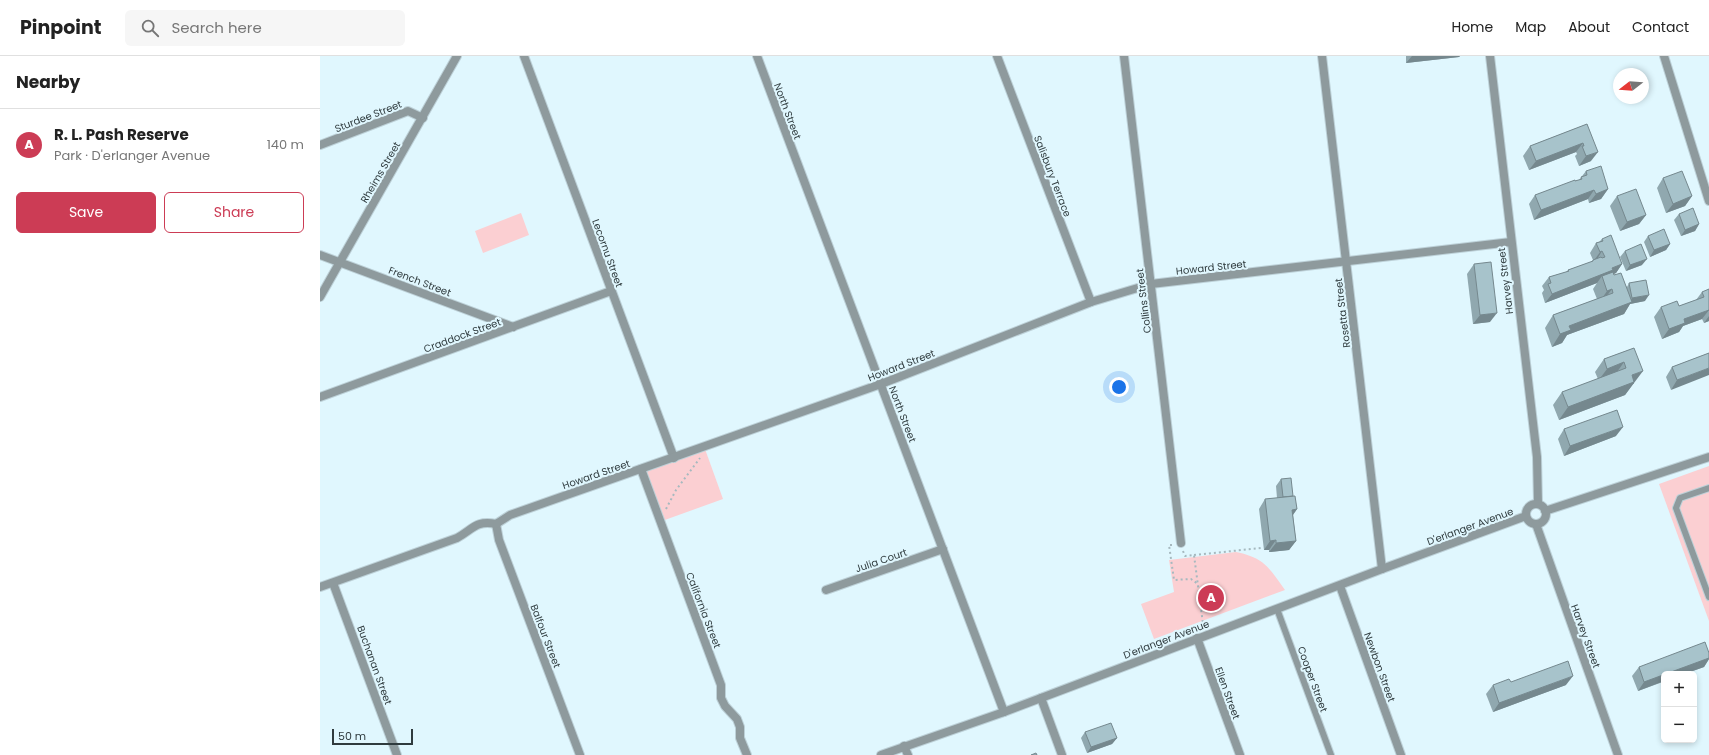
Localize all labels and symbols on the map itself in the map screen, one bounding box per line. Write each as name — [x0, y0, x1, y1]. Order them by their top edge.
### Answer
north arrow — [1613, 68, 1649, 104]
street label: North Street — [770, 81, 805, 142]
street label: Sturdee Street — [332, 97, 404, 136]
street label: Salisbury Terrace — [1030, 133, 1075, 219]
street label: Rheims Street — [357, 138, 404, 206]
street label: Lecornu Street — [588, 217, 627, 290]
street label: Harvey Street — [1494, 247, 1517, 315]
street label: Howard Street — [1175, 256, 1247, 279]
street label: French Street — [386, 263, 454, 300]
street label: Collins Street — [1132, 267, 1155, 334]
street label: Rosetta Street — [1331, 277, 1354, 349]
street label: Craddock Street — [421, 314, 503, 356]
street label: Howard Street — [865, 346, 937, 385]
your location — [1109, 377, 1129, 397]
street label: North Street — [885, 384, 920, 445]
street label: Howard Street — [560, 456, 632, 493]
street label: D'erlanger Avenue — [1425, 504, 1516, 549]
street label: Julia Court — [853, 544, 909, 576]
street label: California Street — [682, 570, 725, 651]
pin: A — [1198, 583, 1224, 613]
street label: Balfour Street — [527, 602, 565, 671]
street label: Harvey Street — [1567, 602, 1604, 670]
street label: D'erlanger Avenue — [1121, 616, 1211, 663]
street label: Buchanan Street — [353, 623, 396, 707]
street label: Newbon Street — [1360, 630, 1399, 704]
street label: Cooper Street — [1294, 644, 1332, 715]
street label: Ellen Street — [1211, 665, 1244, 722]
scale bar — [332, 727, 413, 746]

